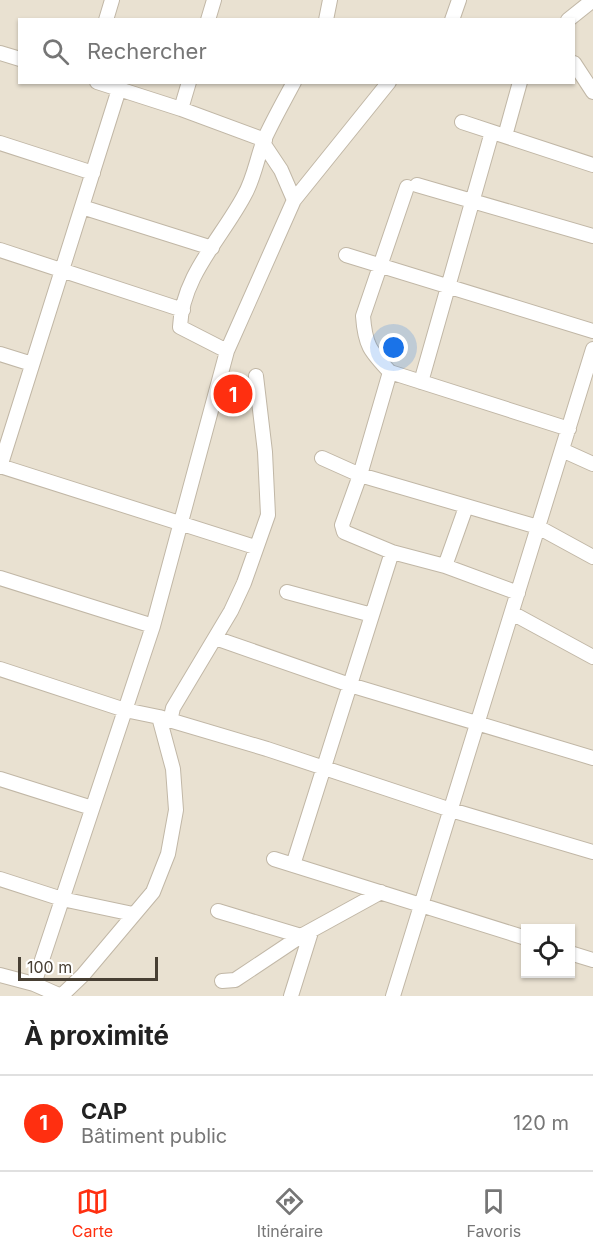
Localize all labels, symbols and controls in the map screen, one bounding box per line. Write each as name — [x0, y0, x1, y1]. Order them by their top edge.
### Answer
search box — [18, 18, 575, 84]
icon: search — [39, 35, 72, 68]
text: Rechercher — [87, 38, 207, 64]
your location — [379, 333, 408, 362]
pin: 1 — [214, 372, 252, 416]
map controls — [521, 924, 575, 978]
button: locate — [521, 924, 575, 978]
scale bar — [18, 954, 158, 982]
text: 100 m — [27, 957, 72, 977]
text: À proximité — [24, 1020, 169, 1051]
text: CAP — [81, 1098, 127, 1124]
text: 1 — [39, 1111, 48, 1135]
text: 120 m — [513, 1111, 569, 1135]
text: Bâtiment public — [81, 1124, 227, 1148]
tab: Carte — [72, 1185, 113, 1241]
tab: Itinéraire — [257, 1185, 323, 1241]
tab: Favoris — [467, 1185, 521, 1241]

